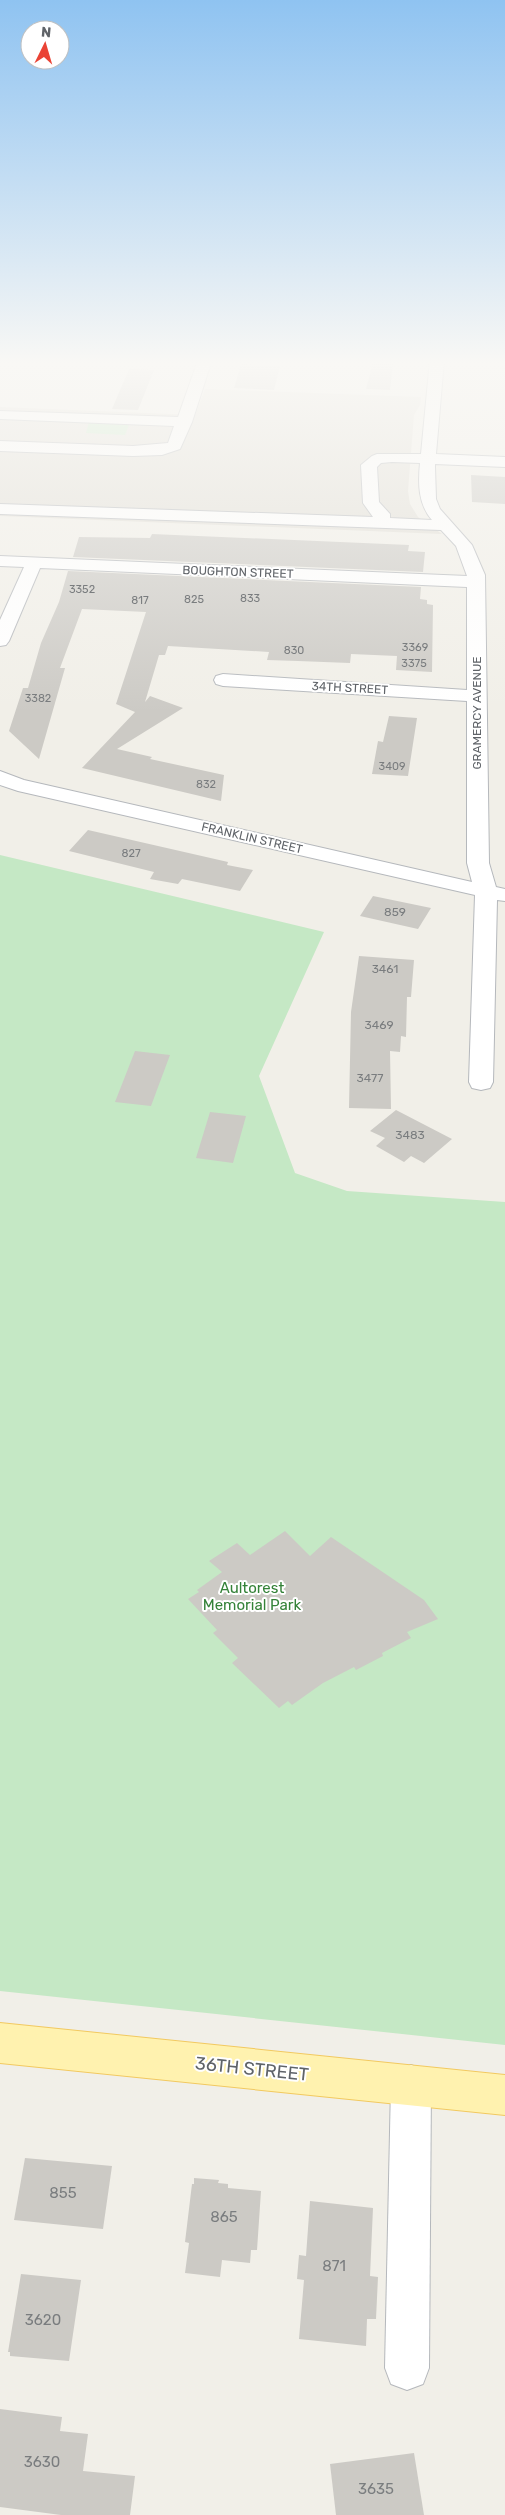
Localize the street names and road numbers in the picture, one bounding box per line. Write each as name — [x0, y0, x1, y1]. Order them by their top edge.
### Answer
street label: BOUGHTON STREET — [182, 563, 294, 581]
street label: GRAMERCY AVENUE — [470, 656, 484, 770]
street label: 34TH STREET — [311, 679, 389, 697]
street label: FRANKLIN STREET — [200, 820, 304, 856]
street label: 36TH STREET — [194, 2052, 310, 2086]

